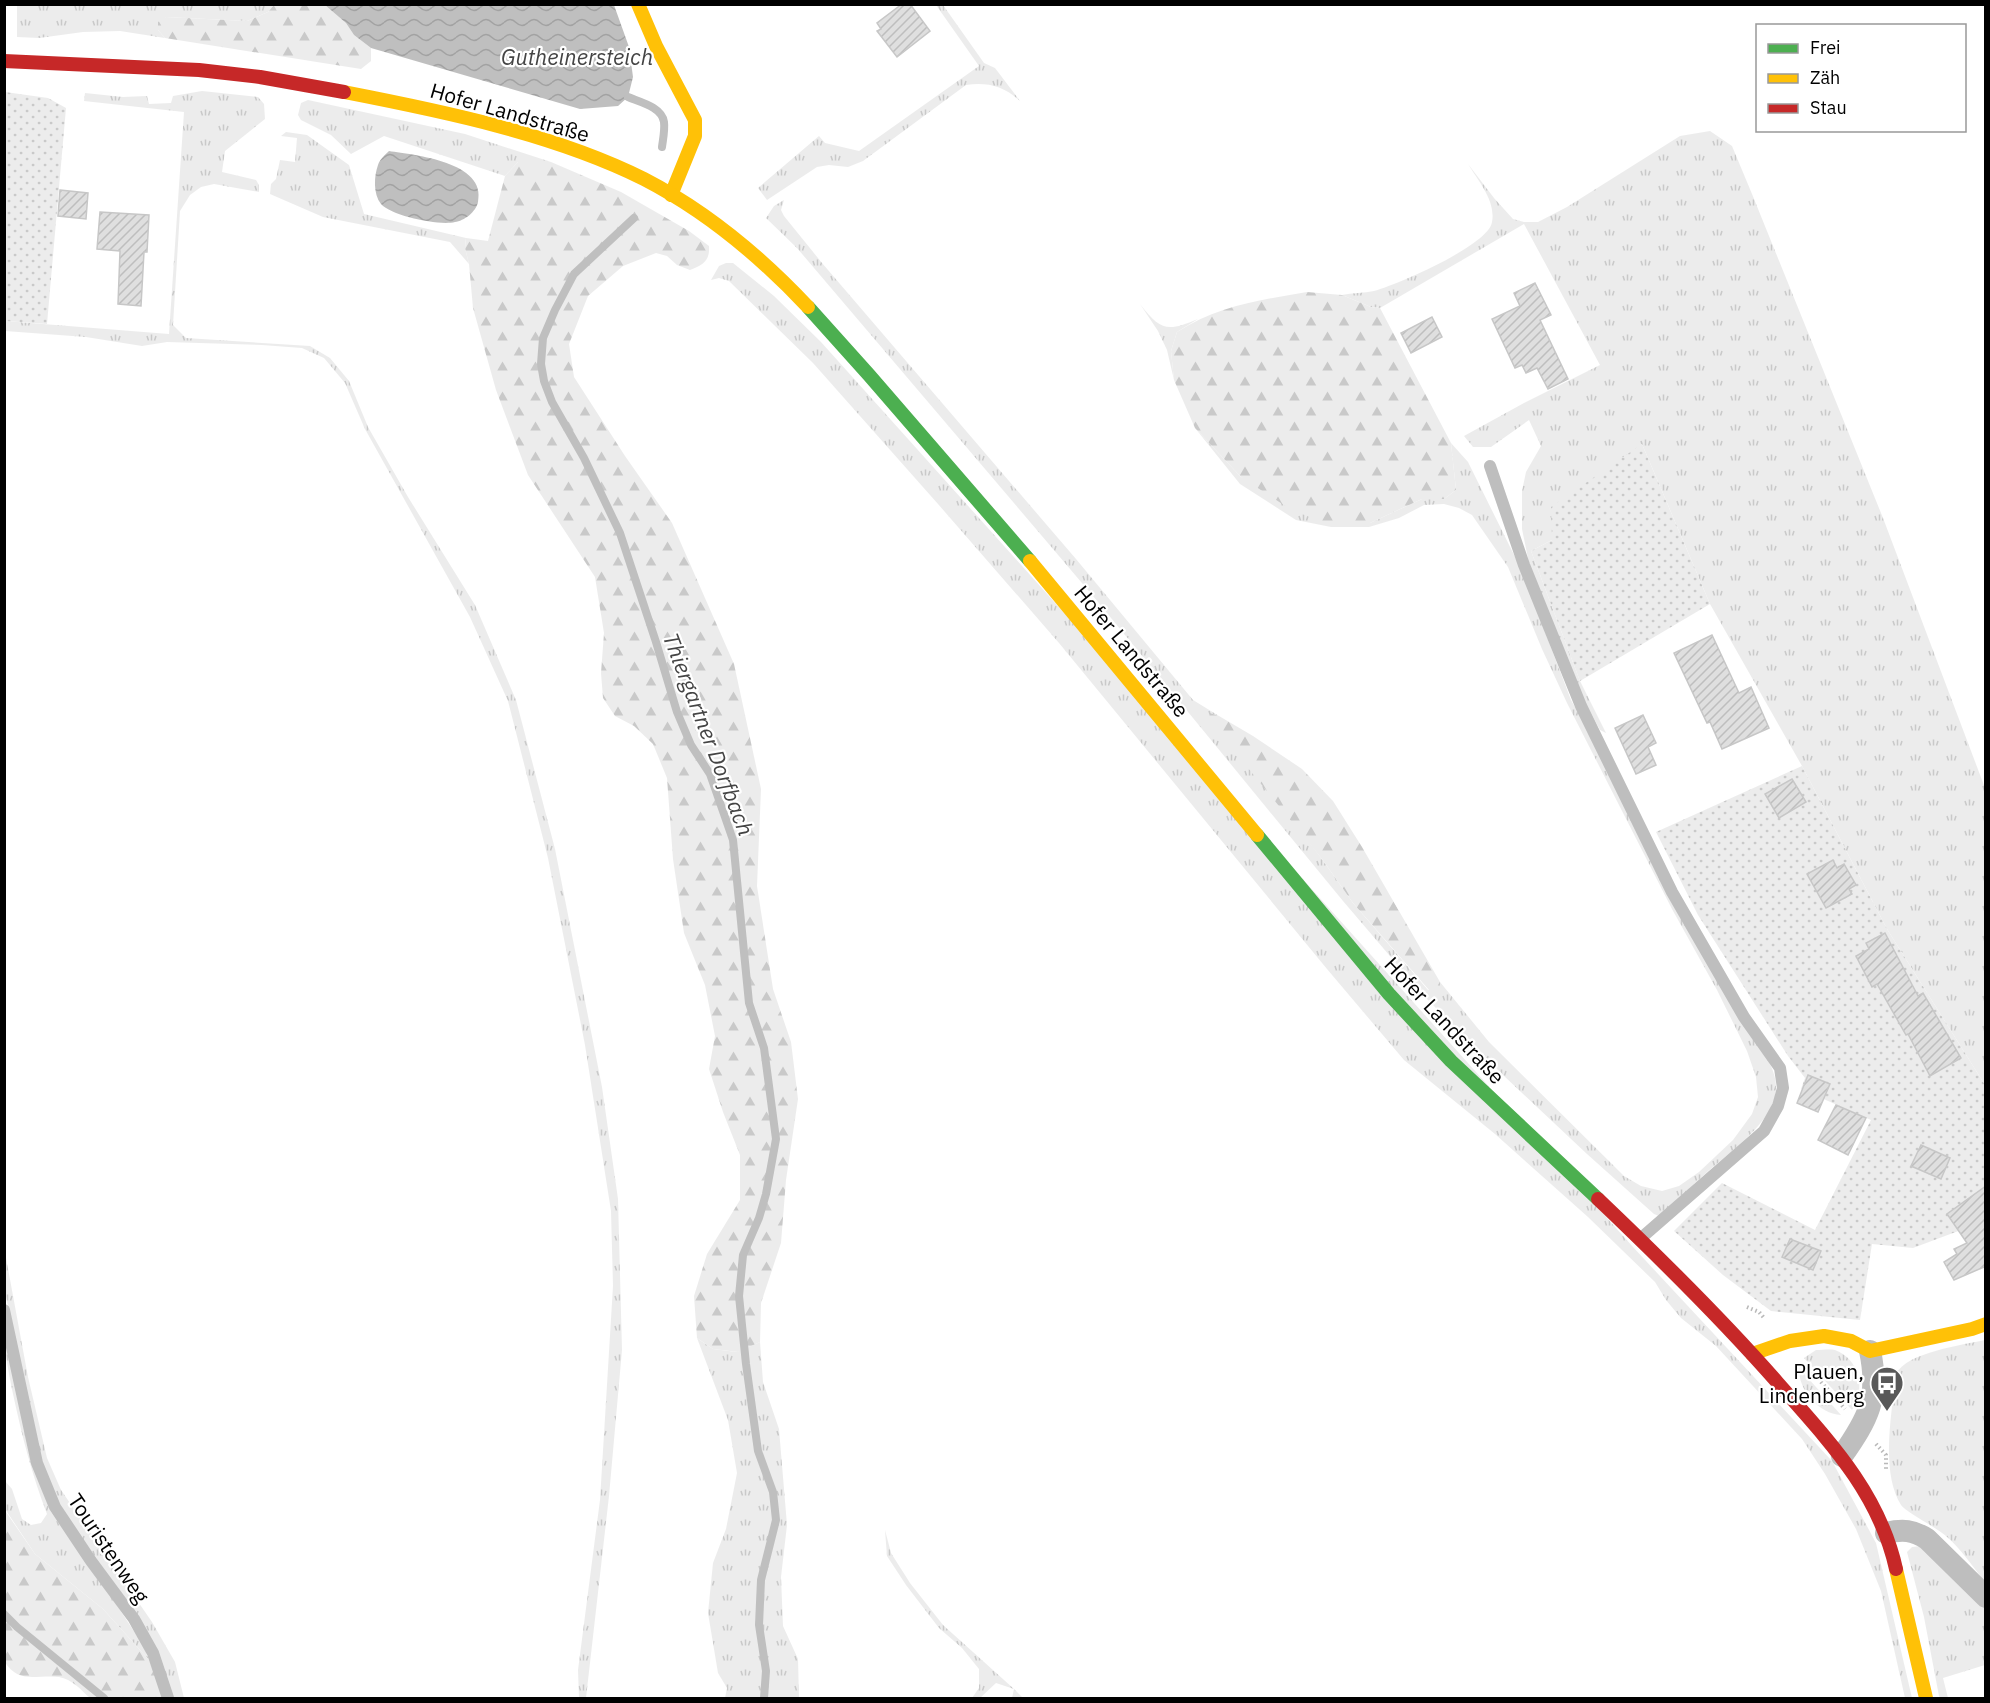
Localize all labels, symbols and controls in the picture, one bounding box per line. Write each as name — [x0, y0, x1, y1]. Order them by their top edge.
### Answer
legend — [1756, 24, 1966, 132]
text: Frei — [1810, 36, 1841, 59]
water label: Gutheinersteich — [501, 42, 653, 71]
text: Zäh — [1810, 66, 1840, 89]
street label: Hofer Landstraße — [427, 76, 593, 148]
text: Stau — [1810, 96, 1847, 119]
street label: Hofer Landstraße — [1068, 579, 1196, 723]
water label: Thiergartner Dorfbach — [657, 628, 761, 840]
street label: Hofer Landstraße — [1379, 950, 1511, 1090]
place label: Plauen, Lindenberg — [1759, 1357, 1864, 1409]
bus stop icon: Plauen, Lindenberg — [1869, 1365, 1905, 1412]
street label: Touristenweg — [62, 1488, 156, 1608]

